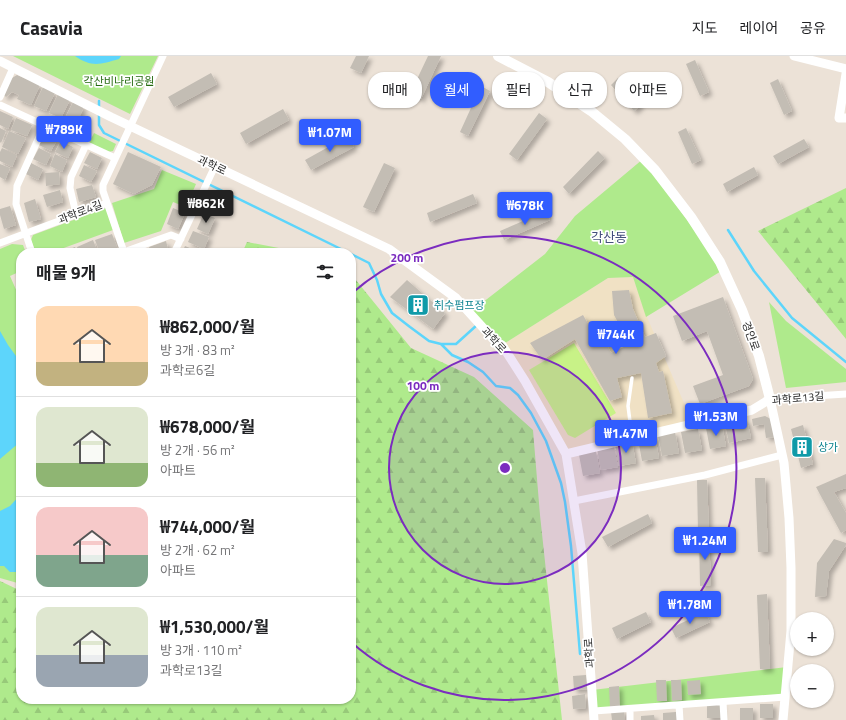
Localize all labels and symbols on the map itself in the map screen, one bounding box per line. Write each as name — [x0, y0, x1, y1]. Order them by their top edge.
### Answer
park label: 각산비나리공원 — [84, 73, 154, 89]
pin: ₩789K — [36, 116, 92, 150]
pin: ₩1.07M — [297, 119, 363, 153]
street label: 과학로 — [195, 151, 229, 179]
pin: ₩862K — [178, 190, 234, 224]
pin: ₩678K — [497, 192, 553, 226]
street label: 과학로4길 — [55, 196, 105, 228]
district label: 각산동 — [591, 227, 627, 247]
text: 200 m — [391, 248, 423, 267]
building icon: 취수펌프장 — [405, 292, 431, 318]
place label: 취수펌프장 — [434, 297, 485, 313]
street label: 경안로 — [738, 319, 764, 353]
pin: ₩744K — [588, 321, 644, 355]
street label: 과학로 — [478, 323, 510, 357]
text: 100 m — [407, 376, 439, 395]
street label: 과학로13길 — [771, 388, 825, 408]
pin: ₩1.53M — [683, 403, 749, 437]
pin: ₩1.47M — [593, 420, 659, 454]
building icon: 상가 — [789, 434, 815, 460]
place label: 상가 — [818, 439, 838, 455]
centre of rings — [498, 461, 512, 475]
pin: ₩1.24M — [672, 527, 738, 561]
pin: ₩1.78M — [657, 591, 723, 625]
street label: 과학로 — [580, 637, 598, 669]

